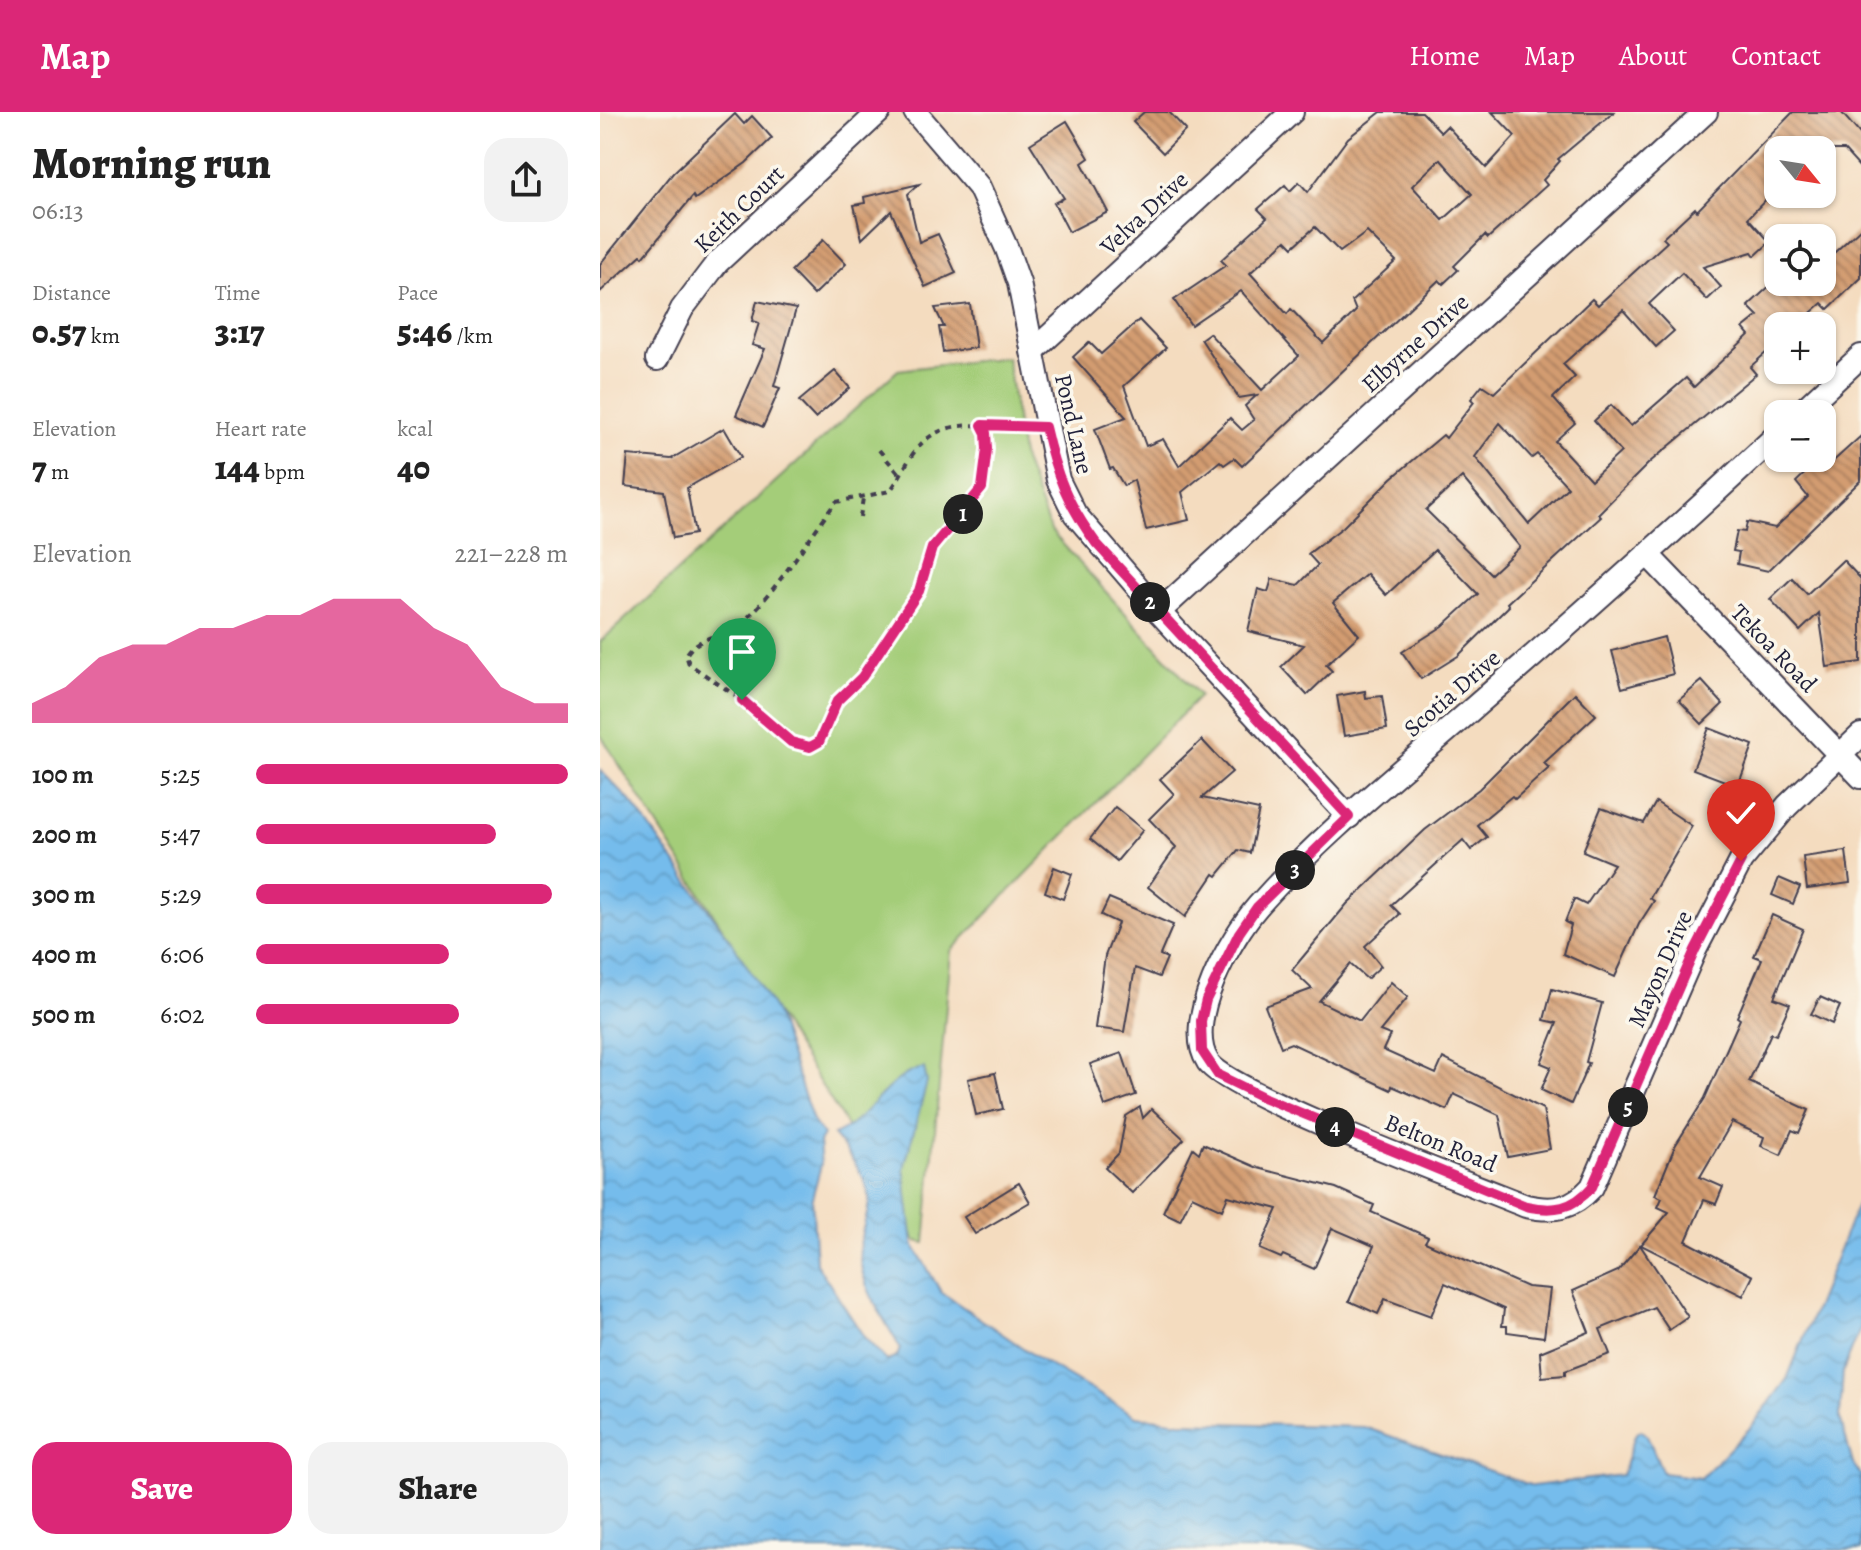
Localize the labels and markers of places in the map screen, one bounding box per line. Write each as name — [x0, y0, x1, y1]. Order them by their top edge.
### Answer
pin: 1 — [943, 494, 983, 534]
pin: 2 — [1130, 582, 1170, 622]
pin — [708, 618, 776, 700]
pin — [1707, 779, 1775, 861]
pin: 3 — [1275, 850, 1315, 890]
pin: 5 — [1608, 1087, 1648, 1127]
pin: 4 — [1315, 1107, 1355, 1147]

